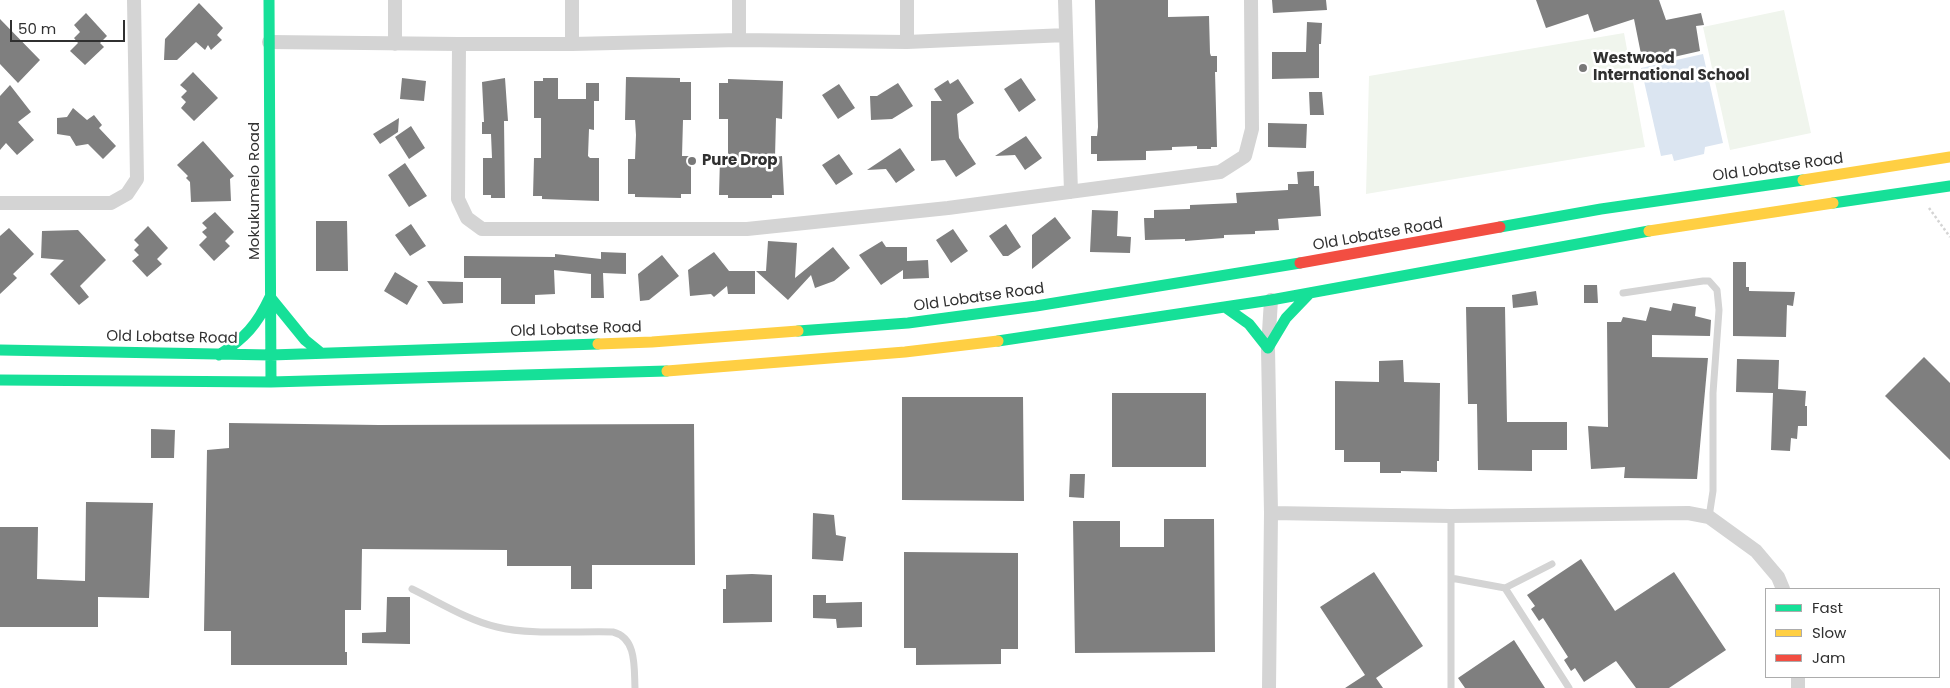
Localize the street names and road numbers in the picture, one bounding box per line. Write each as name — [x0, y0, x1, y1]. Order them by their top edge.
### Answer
street label: Mokukumelo Road — [246, 122, 264, 260]
street label: Old Lobatse Road — [1712, 150, 1844, 186]
street label: Old Lobatse Road — [1312, 215, 1444, 255]
street label: Old Lobatse Road — [913, 280, 1045, 316]
street label: Old Lobatse Road — [510, 319, 642, 341]
street label: Old Lobatse Road — [106, 328, 238, 348]

